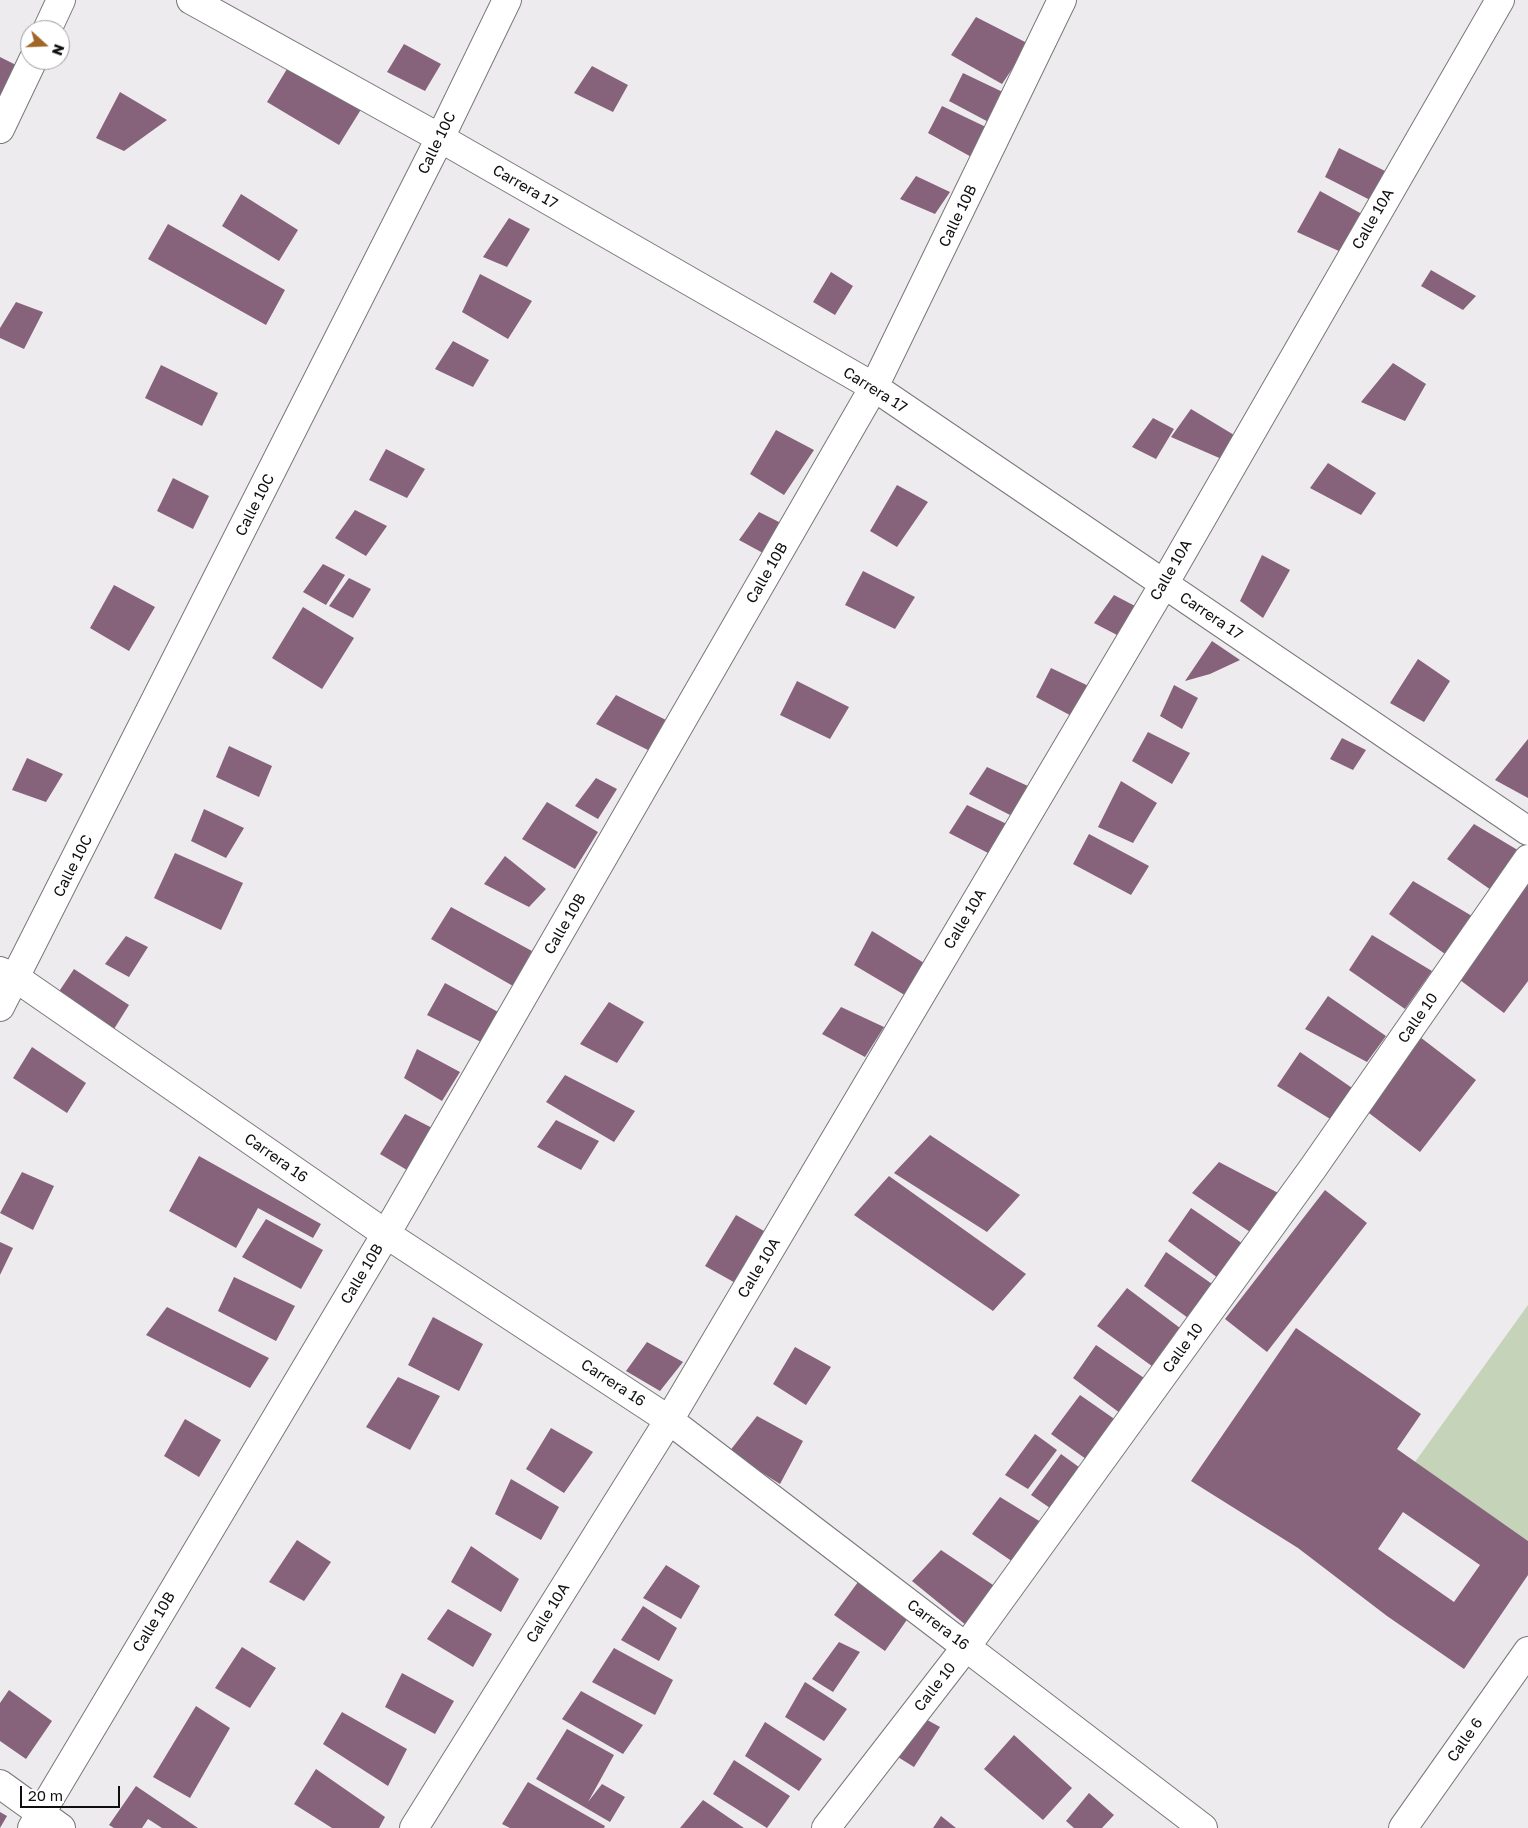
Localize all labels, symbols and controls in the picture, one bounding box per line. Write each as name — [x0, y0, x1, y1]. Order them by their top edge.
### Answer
north arrow — [20, 20, 70, 70]
text: N — [49, 42, 68, 58]
street label: Calle 10C — [414, 109, 460, 177]
street label: Carrera 17 — [489, 161, 561, 213]
street label: Calle 10B — [935, 182, 981, 250]
street label: Calle 10A — [1348, 185, 1398, 253]
street label: Carrera 17 — [840, 363, 910, 417]
street label: Calle 10C — [232, 471, 278, 539]
street label: Calle 10A — [1146, 536, 1196, 604]
street label: Calle 10B — [742, 539, 792, 607]
street label: Carrera 17 — [1176, 588, 1246, 644]
street label: Calle 10C — [50, 832, 96, 900]
street label: Calle 10A — [940, 886, 990, 952]
street label: Calle 10B — [540, 890, 590, 958]
street label: Calle 10 — [1394, 989, 1442, 1047]
street label: Carrera 16 — [241, 1130, 311, 1186]
street label: Calle 10A — [734, 1235, 784, 1301]
street label: Calle 10B — [337, 1241, 387, 1307]
street label: Calle 10 — [1159, 1320, 1207, 1376]
street label: Carrera 16 — [577, 1356, 649, 1410]
street label: Calle 10A — [523, 1580, 573, 1646]
street label: Calle 10B — [129, 1589, 179, 1655]
street label: Carrera 16 — [903, 1596, 973, 1654]
street label: Calle 10 — [910, 1659, 960, 1715]
street label: Calle 6 — [1443, 1715, 1487, 1765]
scale bar — [22, 1776, 122, 1808]
text: 20 m — [28, 1786, 63, 1804]

